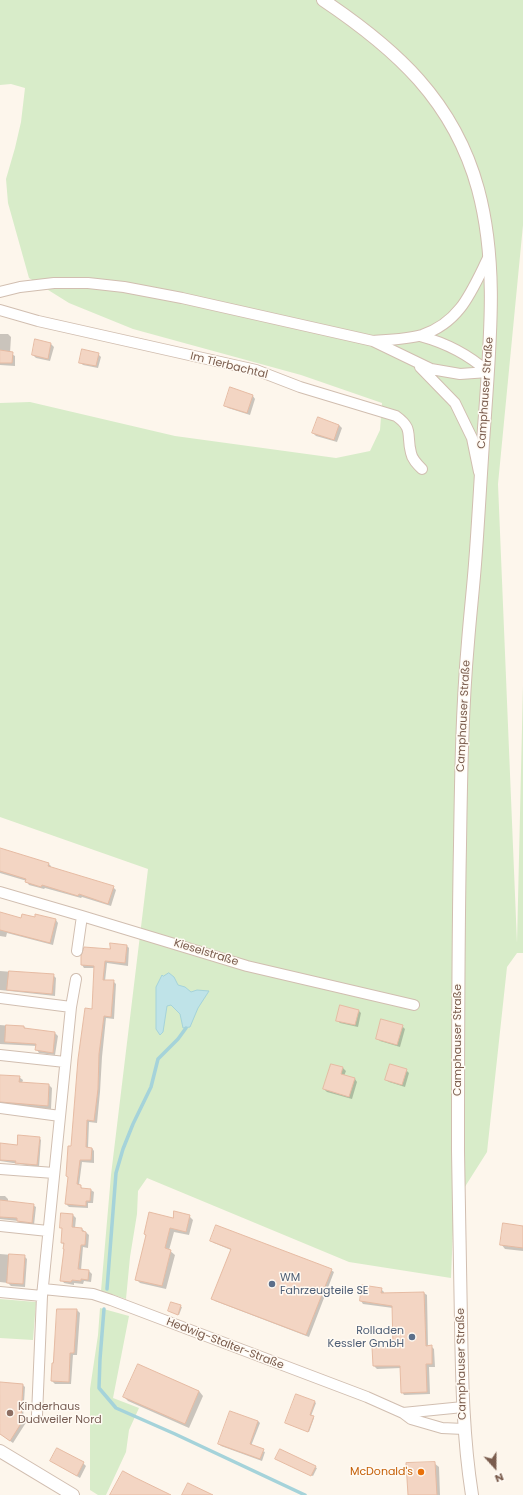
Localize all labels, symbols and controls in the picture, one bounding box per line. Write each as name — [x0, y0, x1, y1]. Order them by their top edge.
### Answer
street label: Camphauser Straße — [476, 337, 496, 449]
street label: Im Tierbachtal — [189, 350, 269, 382]
street label: Camphauser Straße — [454, 660, 474, 772]
street label: Kieselstraße — [172, 937, 240, 969]
street label: Camphauser Straße — [451, 984, 465, 1096]
place label: WM Fahrzeugteile SE — [280, 1271, 369, 1297]
marker: WM Fahrzeugteile SE — [267, 1279, 277, 1289]
street label: Camphauser Straße — [454, 1308, 470, 1420]
street label: Hedwig-Stalter-Straße — [164, 1315, 286, 1373]
place label: Rolladen Kessler GmbH — [328, 1324, 404, 1350]
marker: Rolladen Kessler GmbH — [407, 1332, 417, 1342]
place label: Kinderhaus Dudweiler Nord — [18, 1400, 102, 1426]
marker: Kinderhaus Dudweiler Nord — [5, 1408, 15, 1418]
north arrow — [475, 1447, 515, 1487]
place label: McDonald's — [350, 1465, 413, 1479]
marker: McDonald's — [416, 1467, 426, 1477]
text: N — [493, 1469, 506, 1487]

